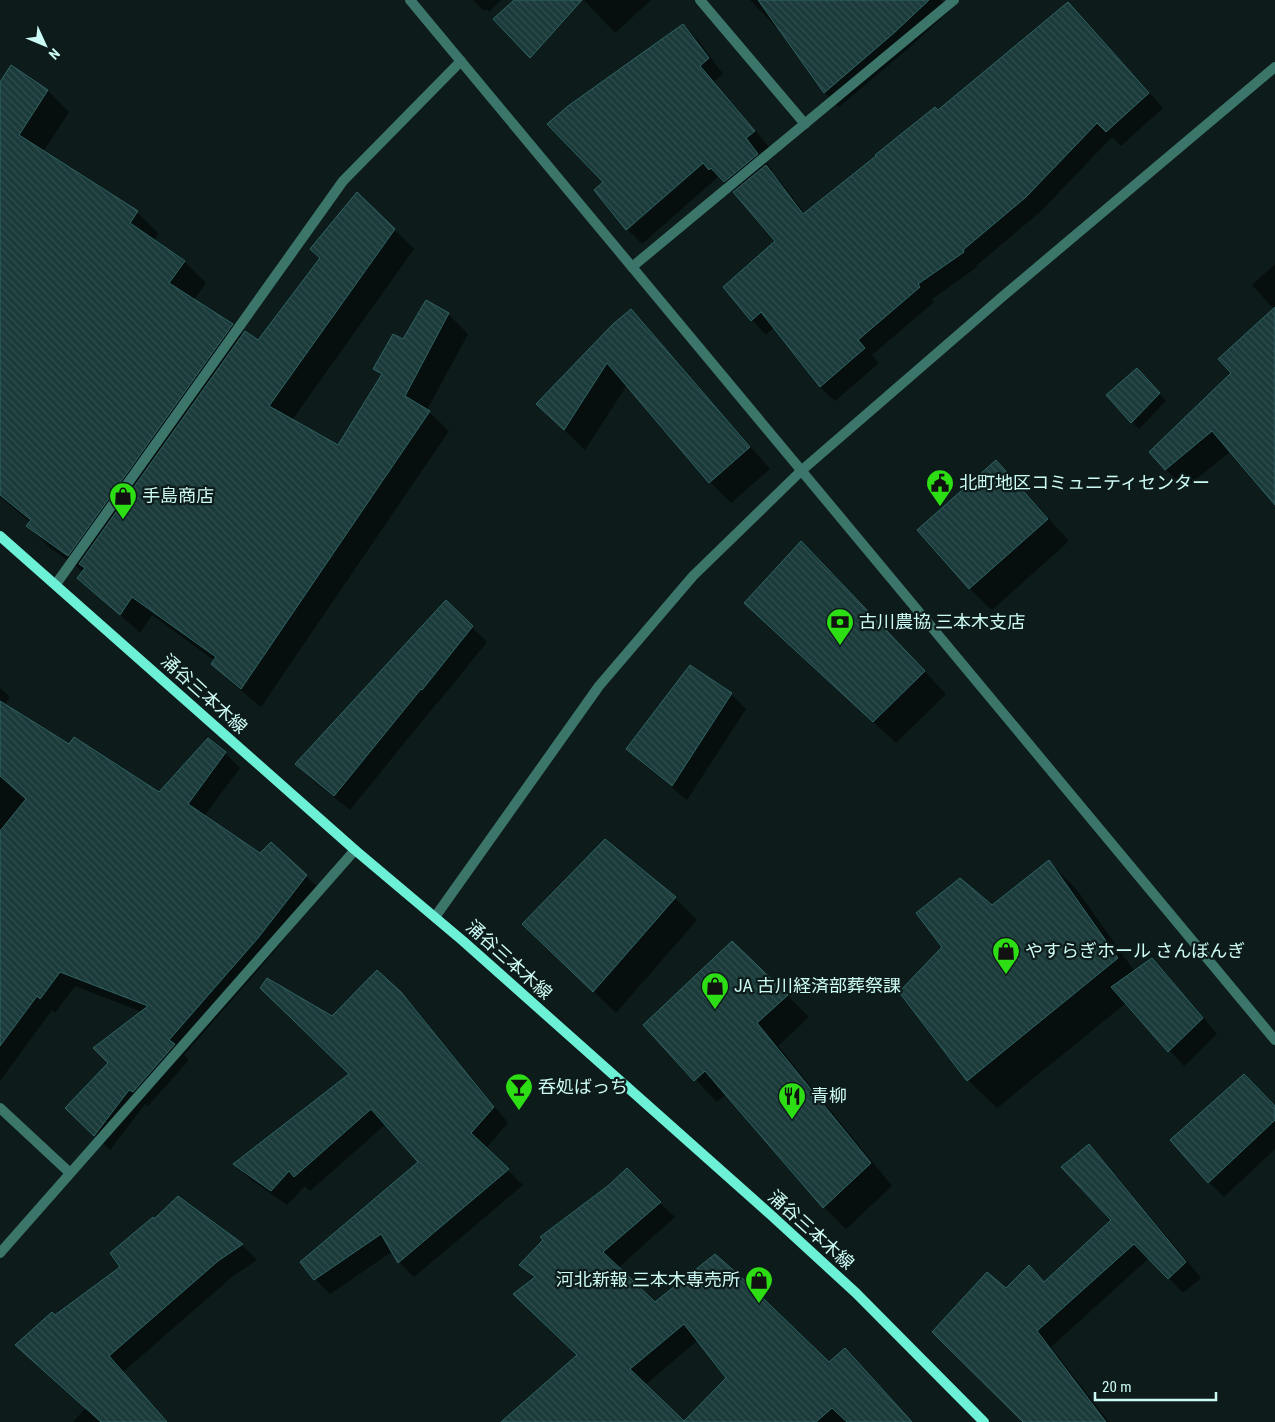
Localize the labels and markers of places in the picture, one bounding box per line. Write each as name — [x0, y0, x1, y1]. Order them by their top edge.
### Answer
public building icon: 北町地区コミュニティセンター — [925, 468, 955, 507]
place label: 北町地区コミュニティセンター — [959, 472, 1210, 493]
shop icon: 手島商店 — [108, 481, 138, 520]
place label: 手島商店 — [142, 485, 214, 506]
bank icon: 古川農協 三本木支店 — [825, 607, 855, 646]
place label: 古川農協 三本木支店 — [859, 611, 1025, 632]
shop icon: やすらぎホール さんぼんぎ — [991, 936, 1021, 975]
place label: やすらぎホール さんぼんぎ — [1025, 940, 1245, 961]
shop icon: JA 古川経済部葬祭課 — [700, 971, 730, 1010]
place label: JA 古川経済部葬祭課 — [734, 975, 901, 996]
bar icon: 呑処ばっち — [504, 1072, 534, 1111]
place label: 呑処ばっち — [538, 1076, 628, 1097]
restaurant icon: 青柳 — [777, 1081, 807, 1120]
place label: 青柳 — [811, 1085, 847, 1106]
shop icon: 河北新報 三本木専売所 — [744, 1265, 774, 1304]
place label: 河北新報 三本木専売所 — [556, 1269, 740, 1290]

